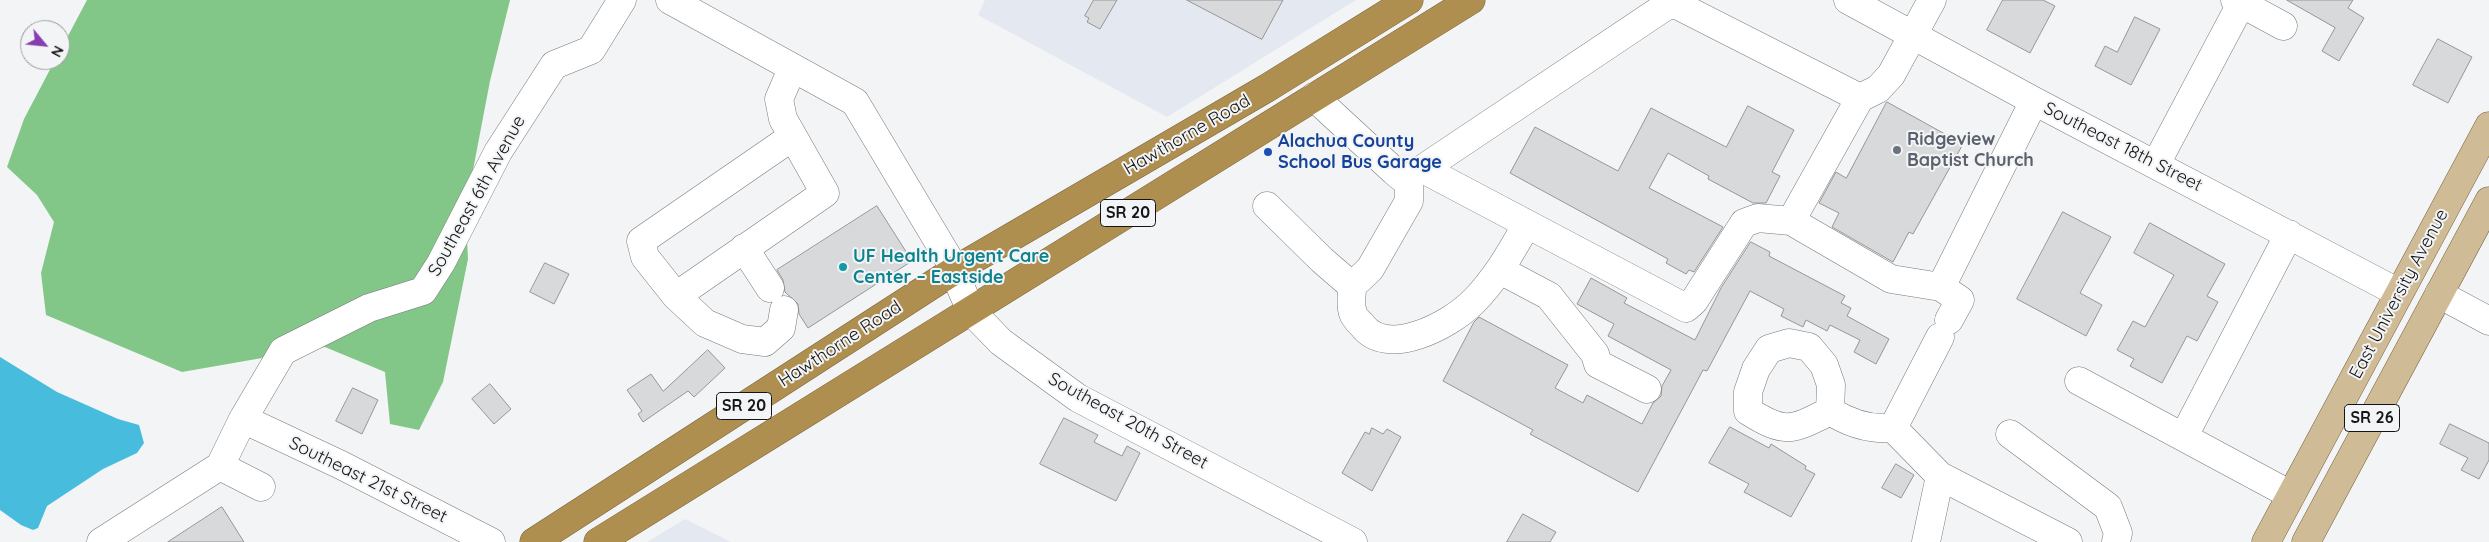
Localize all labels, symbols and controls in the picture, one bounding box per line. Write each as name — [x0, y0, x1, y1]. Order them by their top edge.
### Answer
north arrow — [20, 20, 70, 70]
text: N — [47, 43, 68, 60]
street label: Hawthorne Road — [1120, 90, 1254, 180]
street label: Southeast 18th Street — [2040, 98, 2206, 196]
street label: Southeast 6th Avenue — [424, 112, 530, 280]
place label: Ridgeview Baptist Church — [1907, 129, 2034, 172]
place label: Alachua County School Bus Garage — [1278, 131, 1442, 173]
marker: Ridgeview Baptist Church — [1891, 144, 1903, 156]
marker: Alachua County School Bus Garage — [1262, 146, 1274, 158]
road number: SR 20 — [1100, 200, 1156, 227]
street label: East University Avenue — [2345, 205, 2453, 383]
place label: UF Health Urgent Care Center – Eastside — [853, 246, 1049, 288]
marker: UF Health Urgent Care Center – Eastside — [837, 261, 849, 273]
street label: Hawthorne Road — [774, 296, 906, 392]
street label: Southeast 20th Street — [1044, 368, 1212, 474]
road number: SR 20 — [716, 392, 772, 420]
road number: SR 26 — [2344, 404, 2400, 432]
street label: Southeast 21st Street — [285, 432, 451, 528]

